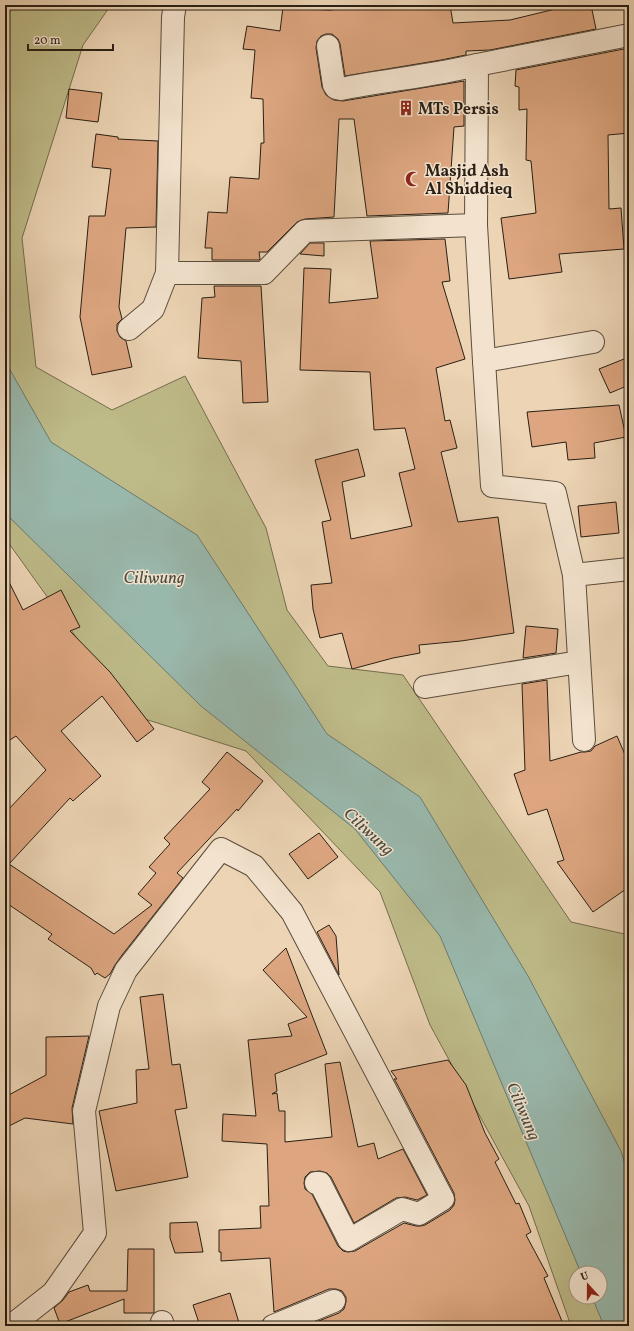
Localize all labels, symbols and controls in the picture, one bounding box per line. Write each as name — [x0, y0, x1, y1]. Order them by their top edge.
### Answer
scale bar — [28, 26, 113, 52]
text: 20 m — [34, 33, 61, 49]
building icon: MTs Persis — [397, 99, 415, 117]
place label: MTs Persis — [418, 99, 499, 121]
place label: Masjid Ash Al Shiddieq — [425, 161, 513, 201]
mosque icon: Masjid Ash Al Shiddieq — [404, 170, 422, 188]
water label: Ciliwung — [124, 567, 185, 590]
water label: Ciliwung — [338, 803, 398, 862]
water label: Ciliwung — [500, 1079, 545, 1145]
north arrow — [568, 1265, 608, 1305]
text: U — [579, 1269, 592, 1285]

